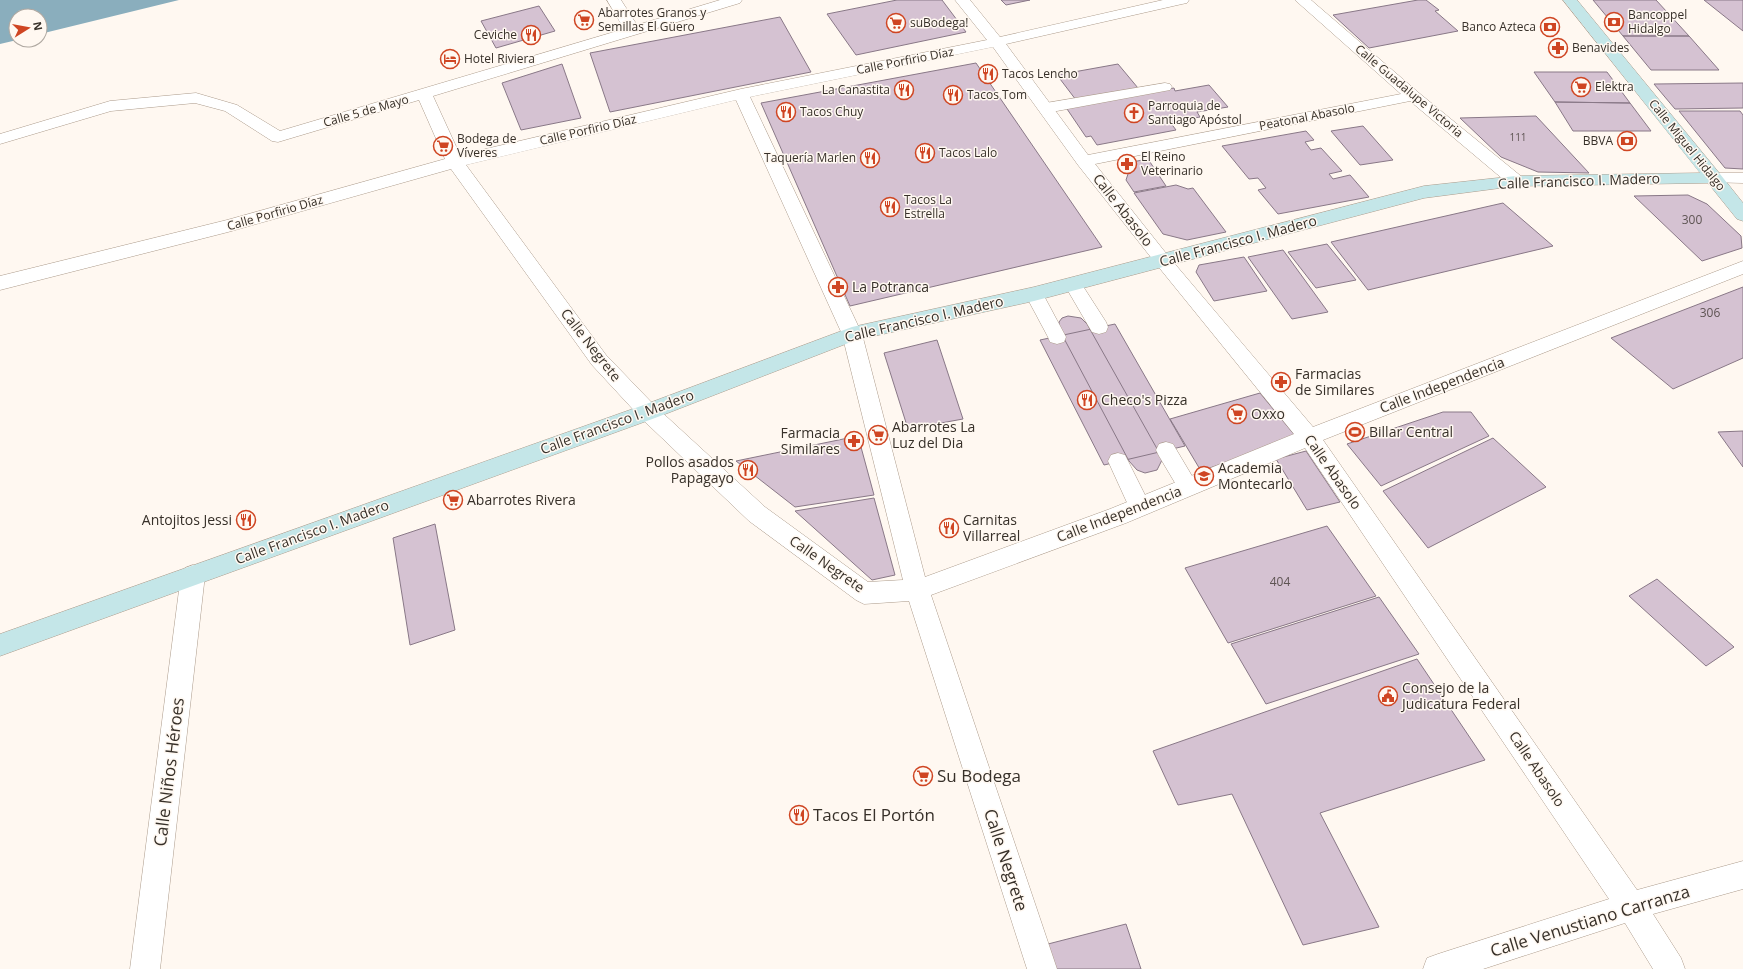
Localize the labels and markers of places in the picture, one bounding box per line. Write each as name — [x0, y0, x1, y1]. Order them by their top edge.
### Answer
place label: Abarrotes Granos y Semillas El Güero — [598, 4, 707, 35]
place label: Bancoppel Hidalgo — [1628, 6, 1687, 37]
supermarket icon: Abarrotes Granos y Semillas El Güero — [573, 9, 595, 31]
bank icon: Bancoppel Hidalgo — [1603, 11, 1625, 33]
supermarket icon: suBodega! — [885, 12, 907, 34]
place label: suBodega! — [910, 14, 968, 31]
bank icon: Banco Azteca — [1539, 16, 1561, 38]
place label: Banco Azteca — [1461, 18, 1536, 35]
restaurant icon: Ceviche — [520, 24, 542, 46]
place label: Ceviche — [474, 26, 517, 43]
pharmacy icon: Benavides — [1547, 37, 1569, 59]
place label: Benavides — [1572, 39, 1630, 56]
hotel icon: Hotel Riviera — [439, 48, 461, 70]
place label: Hotel Riviera — [464, 50, 535, 67]
restaurant icon: Tacos Lencho — [977, 63, 999, 85]
place label: Tacos Lencho — [1002, 65, 1078, 82]
supermarket icon: Elektra — [1570, 76, 1592, 98]
place label: Elektra — [1595, 78, 1634, 95]
restaurant icon: La Canastita — [893, 79, 915, 101]
place label: La Canastita — [822, 81, 890, 98]
restaurant icon: Tacos Tom — [942, 84, 964, 106]
place label: Tacos Tom — [967, 86, 1027, 103]
place label: Parroquia de Santiago Apóstol — [1148, 97, 1242, 128]
restaurant icon: Tacos Chuy — [775, 101, 797, 123]
church icon: Parroquia de Santiago Apóstol — [1123, 102, 1145, 124]
place label: Tacos Chuy — [800, 103, 864, 120]
place label: Bodega de Víveres — [457, 130, 517, 161]
bank icon: BBVA — [1616, 130, 1638, 152]
place label: BBVA — [1583, 132, 1613, 149]
supermarket icon: Bodega de Víveres — [432, 135, 454, 157]
restaurant icon: Tacos Lalo — [914, 142, 936, 164]
place label: Tacos Lalo — [939, 144, 997, 161]
restaurant icon: Taquería Marlen — [859, 147, 881, 169]
place label: El Reino Veterinario — [1141, 148, 1203, 179]
place label: Taquería Marlen — [764, 149, 856, 166]
pharmacy icon: El Reino Veterinario — [1116, 153, 1138, 175]
place label: Tacos La Estrella — [904, 191, 952, 222]
restaurant icon: Tacos La Estrella — [879, 196, 901, 218]
pharmacy icon: La Potranca — [827, 276, 849, 298]
place label: La Potranca — [852, 277, 929, 296]
place label: Farmacias de Similares — [1295, 364, 1375, 399]
pharmacy icon: Farmacias de Similares — [1270, 371, 1292, 393]
restaurant icon: Checo's Pizza — [1076, 389, 1098, 411]
place label: Checo's Pizza — [1101, 390, 1188, 409]
supermarket icon: Oxxo — [1226, 403, 1248, 425]
place label: Oxxo — [1251, 404, 1285, 423]
place label: Abarrotes La Luz del Dia — [892, 417, 975, 452]
sports icon: Billar Central — [1344, 421, 1366, 443]
place label: Billar Central — [1369, 422, 1453, 441]
place label: Farmacia Similares — [781, 423, 840, 458]
supermarket icon: Abarrotes La Luz del Dia — [867, 424, 889, 446]
pharmacy icon: Farmacia Similares — [843, 430, 865, 452]
place label: Pollos asados Papagayo — [645, 452, 734, 487]
place label: Academia Montecarlo — [1218, 458, 1293, 493]
restaurant icon: Pollos asados Papagayo — [737, 459, 759, 481]
school or university icon: Academia Montecarlo — [1193, 465, 1215, 487]
supermarket icon: Abarrotes Rivera — [442, 489, 464, 511]
place label: Abarrotes Rivera — [467, 490, 576, 509]
restaurant icon: Antojitos Jessi — [235, 509, 257, 531]
place label: Antojitos Jessi — [142, 510, 232, 529]
place label: Carnitas Villarreal — [963, 510, 1020, 545]
restaurant icon: Carnitas Villarreal — [938, 517, 960, 539]
place label: Consejo de la Judicatura Federal — [1400, 678, 1520, 713]
public building icon: Consejo de la Judicatura Federal — [1377, 685, 1399, 707]
place label: Su Bodega — [937, 764, 1021, 787]
supermarket icon: Su Bodega — [912, 765, 934, 787]
place label: Tacos El Portón — [813, 803, 935, 826]
restaurant icon: Tacos El Portón — [788, 804, 810, 826]

